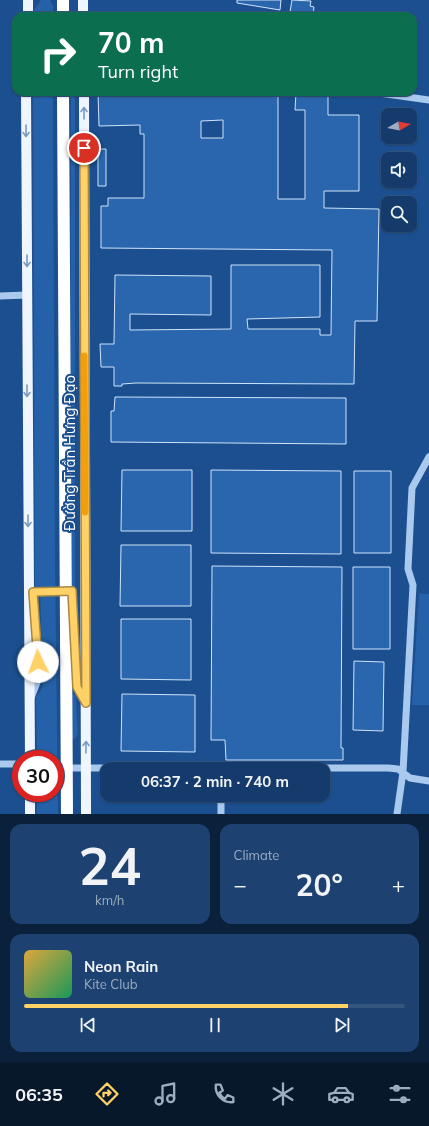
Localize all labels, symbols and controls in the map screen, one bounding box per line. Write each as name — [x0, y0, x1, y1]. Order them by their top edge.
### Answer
text: 70 m — [98, 25, 164, 60]
icon: right — [32, 28, 84, 80]
text: Turn right — [98, 60, 178, 83]
one-way arrow — [80, 107, 88, 120]
north arrow — [381, 108, 417, 144]
map controls — [381, 108, 417, 232]
one-way arrow — [22, 124, 30, 137]
pin — [67, 131, 101, 165]
icon: arrive — [73, 137, 95, 159]
button: sound — [381, 152, 417, 188]
button: search — [381, 196, 417, 232]
one-way arrow — [23, 254, 31, 267]
street label: Đường Trần Hưng Đạo — [60, 375, 79, 531]
one-way arrow — [23, 384, 31, 397]
one-way arrow — [24, 514, 32, 527]
position arrow — [17, 641, 59, 683]
one-way arrow — [82, 741, 90, 754]
speed limit sign: 30 — [12, 750, 64, 802]
text: 06:37 · 2 min · 740 m — [141, 772, 289, 791]
text: 24 — [79, 833, 141, 898]
text: Climate — [234, 847, 279, 863]
text: 20° — [296, 866, 343, 904]
text: − — [234, 871, 247, 899]
text: + — [392, 871, 405, 899]
text: km/h — [95, 892, 124, 908]
text: Neon Rain — [84, 957, 158, 976]
text: Kite Club — [84, 976, 138, 992]
icon: previous — [77, 1014, 99, 1036]
icon: pause — [204, 1014, 226, 1036]
icon: next — [331, 1014, 353, 1036]
icon: directions — [93, 1080, 121, 1108]
icon: music — [152, 1080, 180, 1108]
icon: phone — [210, 1080, 238, 1108]
icon: climate — [269, 1080, 297, 1108]
icon: car — [327, 1080, 355, 1108]
icon: filters — [386, 1080, 414, 1108]
text: 06:35 — [15, 1083, 63, 1106]

